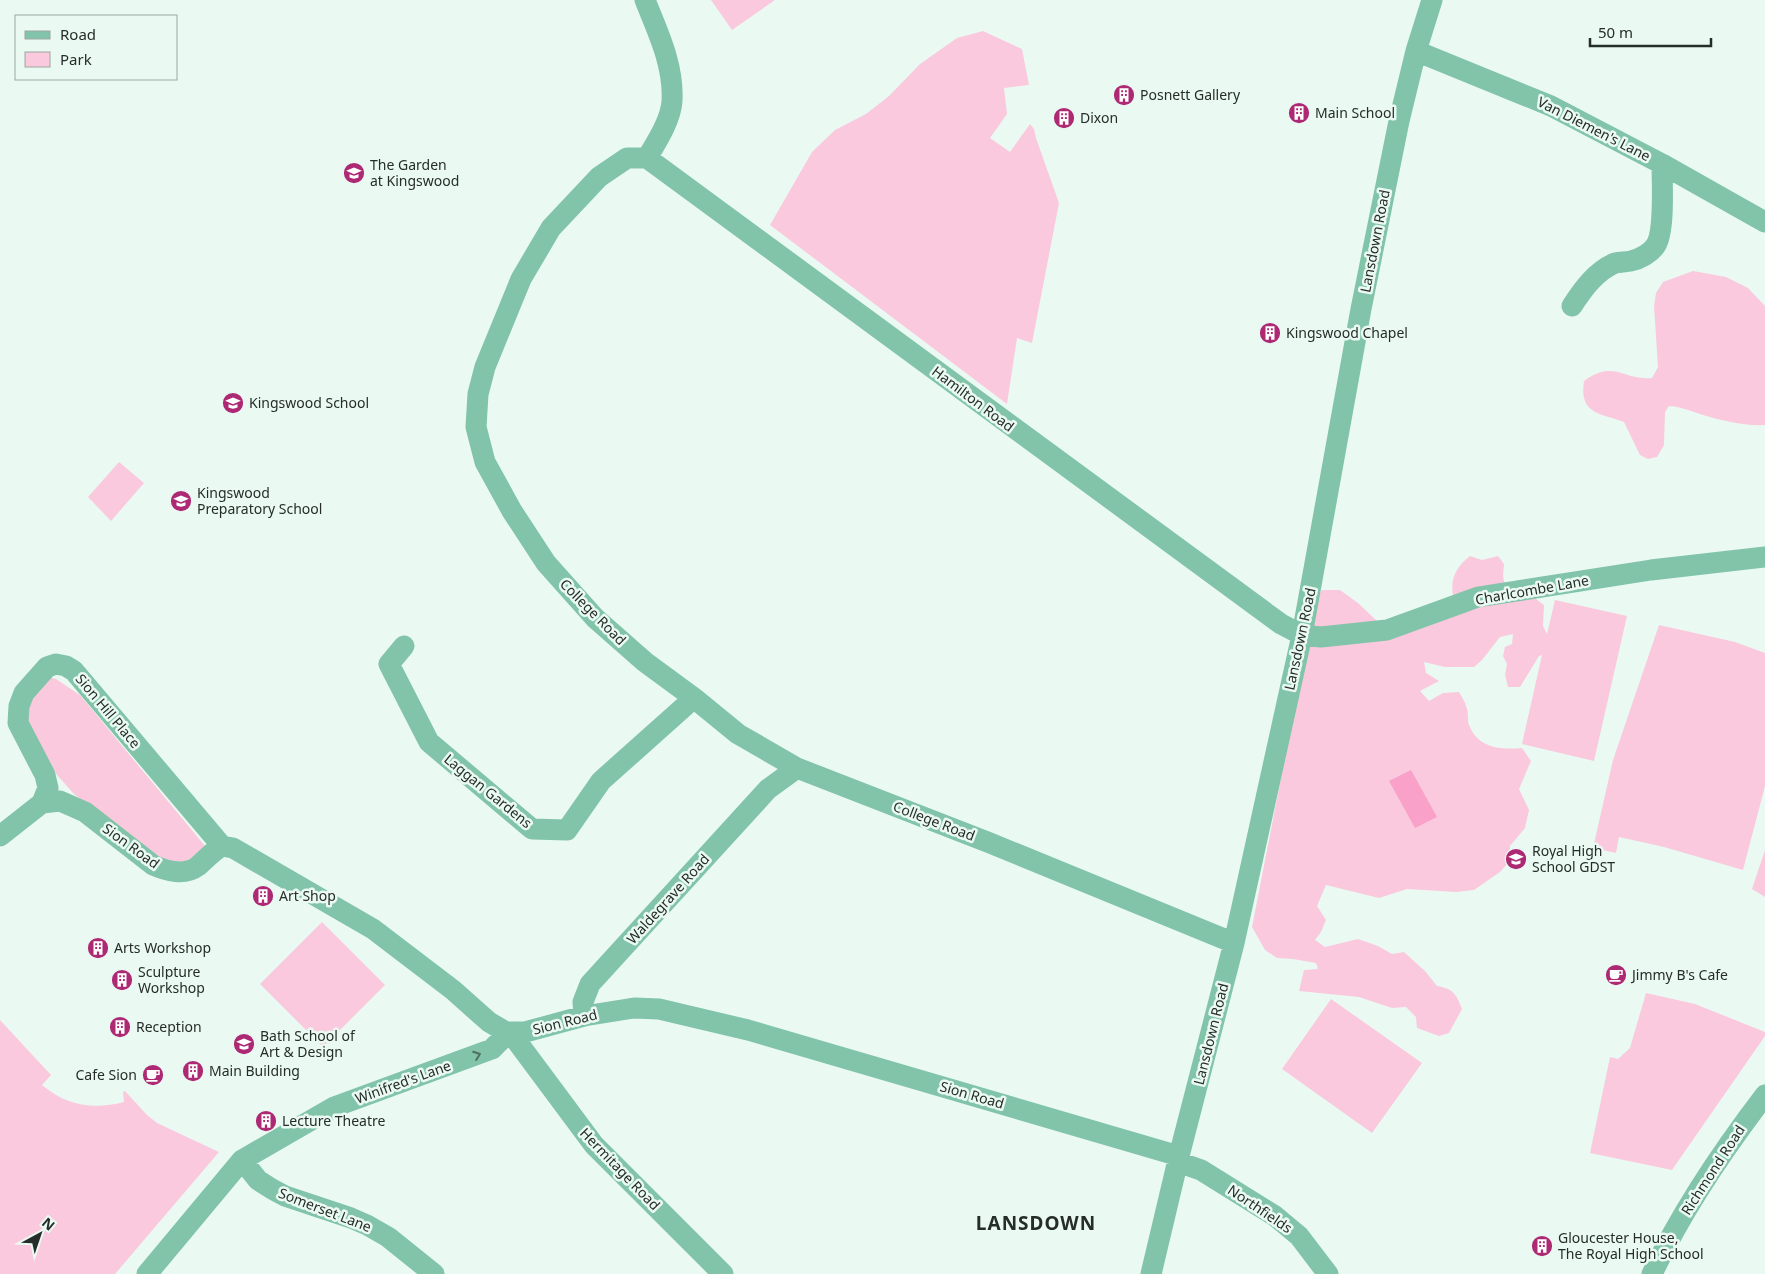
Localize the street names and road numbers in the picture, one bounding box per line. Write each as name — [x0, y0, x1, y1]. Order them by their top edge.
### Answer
street label: Van Diemen's Lane — [1535, 92, 1654, 165]
street label: Lansdown Road — [1355, 188, 1394, 294]
street label: Hamilton Road — [928, 362, 1018, 436]
street label: Charlcombe Lane — [1474, 570, 1590, 609]
street label: College Road — [556, 574, 631, 649]
street label: Lansdown Road — [1279, 586, 1320, 692]
street label: Sion Hill Place — [72, 670, 145, 752]
street label: Laggan Gardens — [440, 749, 536, 832]
street label: College Road — [891, 796, 978, 845]
street label: Sion Road — [99, 819, 163, 873]
street label: Waldegrave Road — [622, 850, 713, 948]
street label: Lansdown Road — [1189, 981, 1232, 1087]
street label: Sion Road — [531, 1004, 599, 1039]
street label: Winifred's Lane — [352, 1055, 453, 1108]
street label: Sion Road — [938, 1076, 1006, 1113]
street label: Richmond Road — [1676, 1121, 1749, 1218]
street label: Hermitage Road — [576, 1123, 665, 1214]
street label: Northfields — [1224, 1180, 1296, 1237]
street label: Somerset Lane — [276, 1183, 374, 1236]

